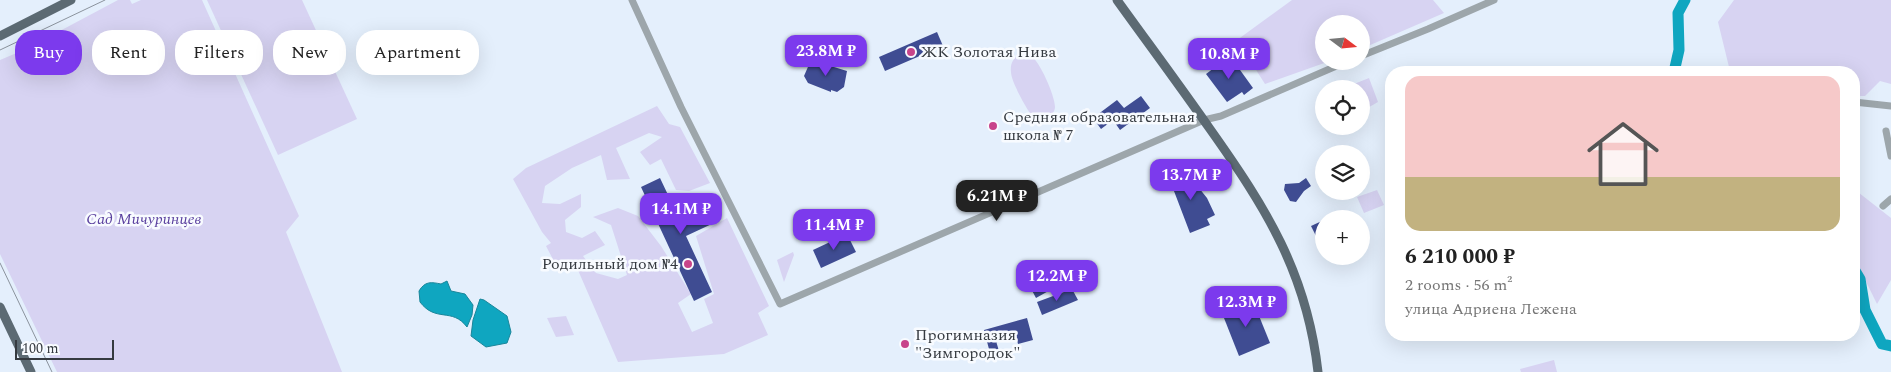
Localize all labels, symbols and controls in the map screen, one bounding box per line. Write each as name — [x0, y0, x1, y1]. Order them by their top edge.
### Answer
north arrow — [1315, 15, 1370, 70]
map controls — [1315, 15, 1370, 265]
chip: Buy — [15, 30, 82, 75]
chip: Rent — [92, 30, 165, 75]
chip: Filters — [175, 30, 263, 75]
chip: New — [273, 30, 346, 75]
chip: Apartment — [356, 30, 479, 75]
pin: 23.8M ₽ — [780, 34, 872, 77]
pin: 10.8M ₽ — [1183, 38, 1275, 80]
text: 23.8M ₽ — [796, 39, 856, 63]
place label: ЖК Золотая Нива — [921, 40, 1056, 64]
text: 10.8M ₽ — [1199, 42, 1259, 66]
marker: ЖК Золотая Нива — [905, 46, 917, 58]
button: locate — [1315, 80, 1370, 135]
place label: Средняя образовательная школа № 7 — [1003, 105, 1195, 147]
icon: home — [1578, 109, 1668, 199]
marker: Средняя образовательная школа № 7 — [987, 120, 999, 132]
button: layers — [1315, 145, 1370, 200]
pin: 13.7M ₽ — [1145, 158, 1237, 201]
text: 13.7M ₽ — [1161, 163, 1221, 187]
pin: 6.21M ₽ — [951, 180, 1043, 222]
text: 6.21M ₽ — [967, 184, 1027, 208]
pin: 14.1M ₽ — [635, 192, 727, 235]
text: 14.1M ₽ — [651, 197, 711, 221]
park label: Сад Мичуринцев — [86, 207, 202, 231]
pin: 11.4M ₽ — [788, 208, 880, 251]
button: + — [1315, 210, 1370, 265]
text: 11.4M ₽ — [804, 213, 864, 237]
text: 6 210 000 ₽ — [1405, 241, 1515, 273]
place label: Родильный дом №4 — [542, 252, 678, 276]
marker: Родильный дом №4 — [682, 258, 694, 270]
pin: 12.2M ₽ — [1011, 260, 1103, 302]
text: 12.2M ₽ — [1027, 264, 1087, 288]
text: 2 rooms · 56 m² — [1405, 273, 1512, 297]
pin: 12.3M ₽ — [1200, 286, 1292, 328]
text: 12.3M ₽ — [1216, 290, 1276, 314]
text: улица Адриена Лежена — [1405, 297, 1577, 321]
place label: Прогимназия "Зимгородок" — [915, 323, 1020, 365]
scale bar — [15, 337, 114, 360]
text: 100 m — [22, 338, 59, 359]
marker: Прогимназия "Зимгородок" — [899, 338, 911, 350]

